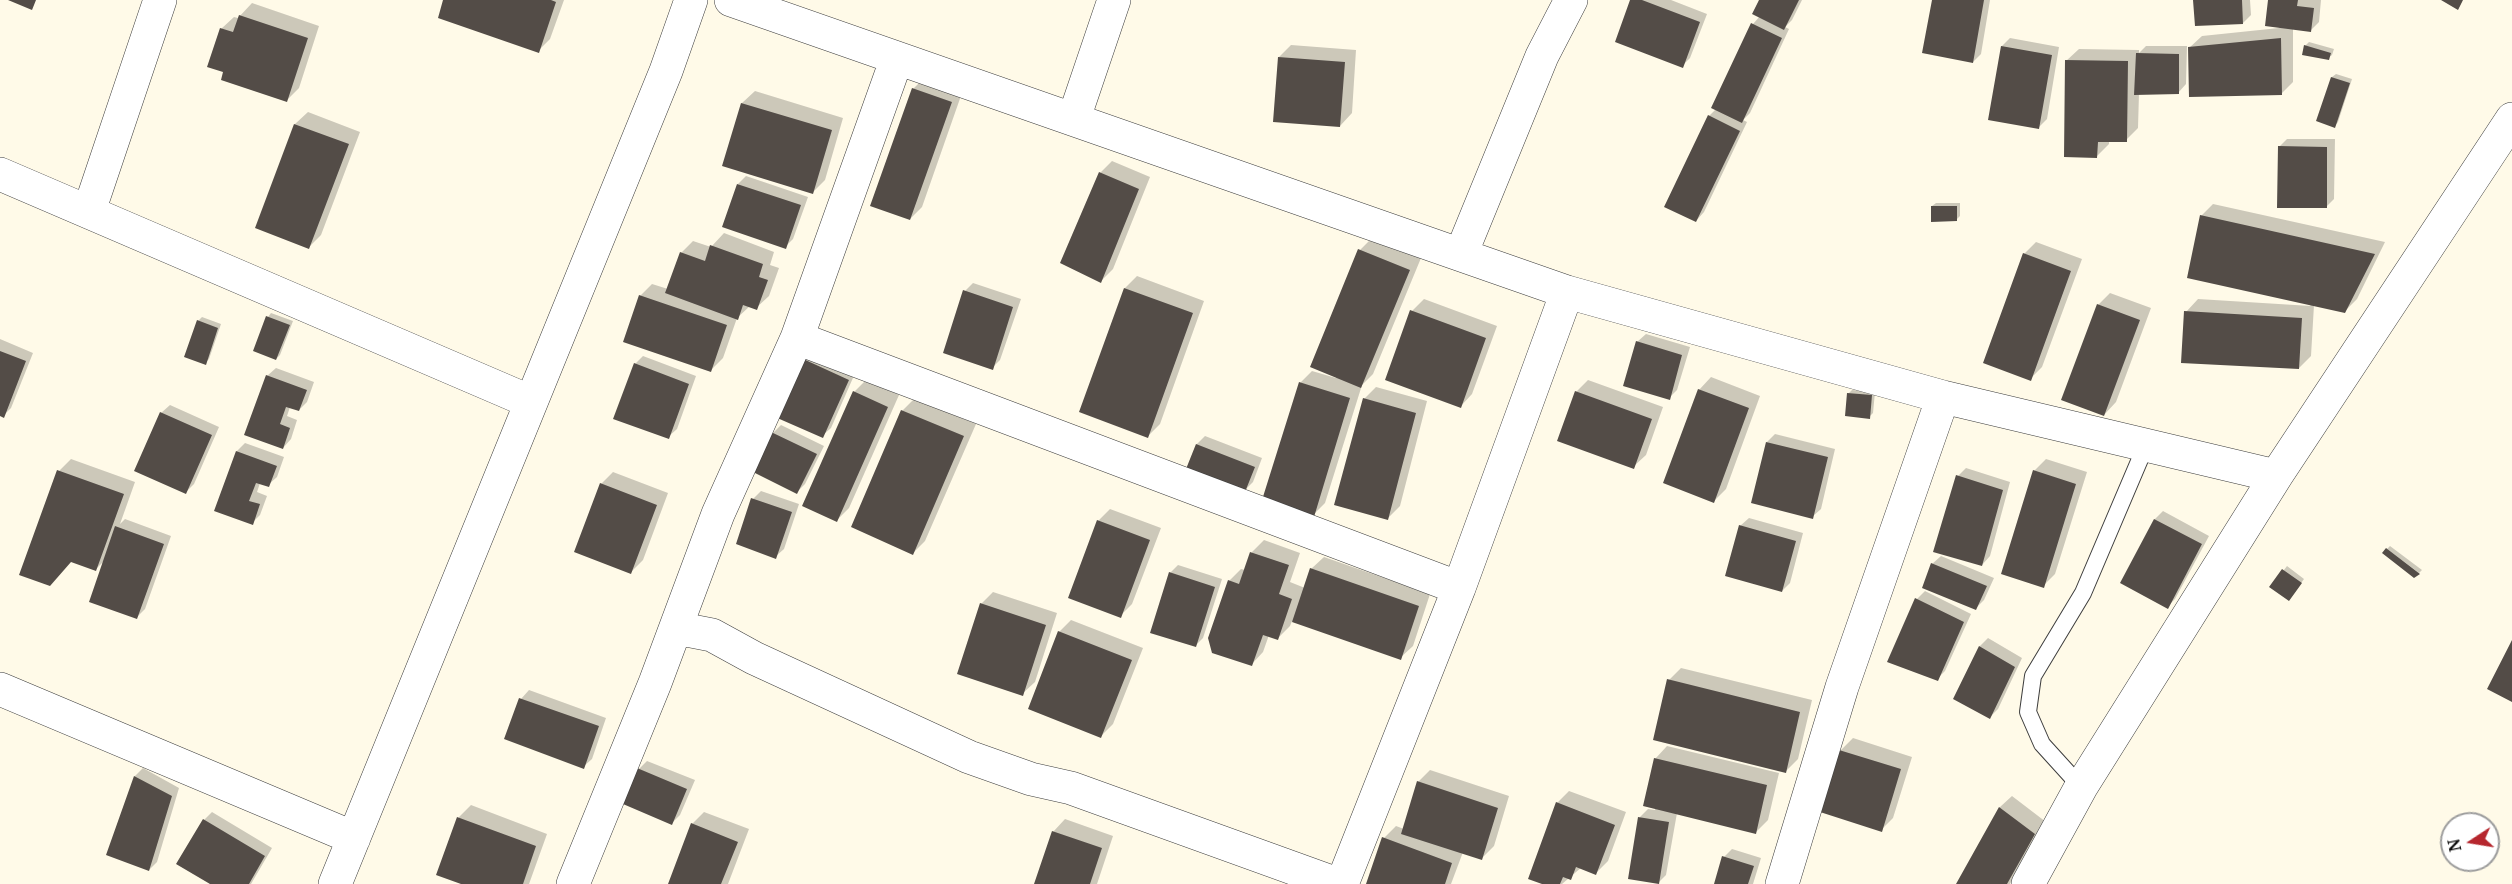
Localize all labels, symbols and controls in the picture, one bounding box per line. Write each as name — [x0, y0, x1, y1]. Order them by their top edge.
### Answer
north arrow — [2440, 812, 2500, 872]
text: N — [2442, 837, 2466, 854]

